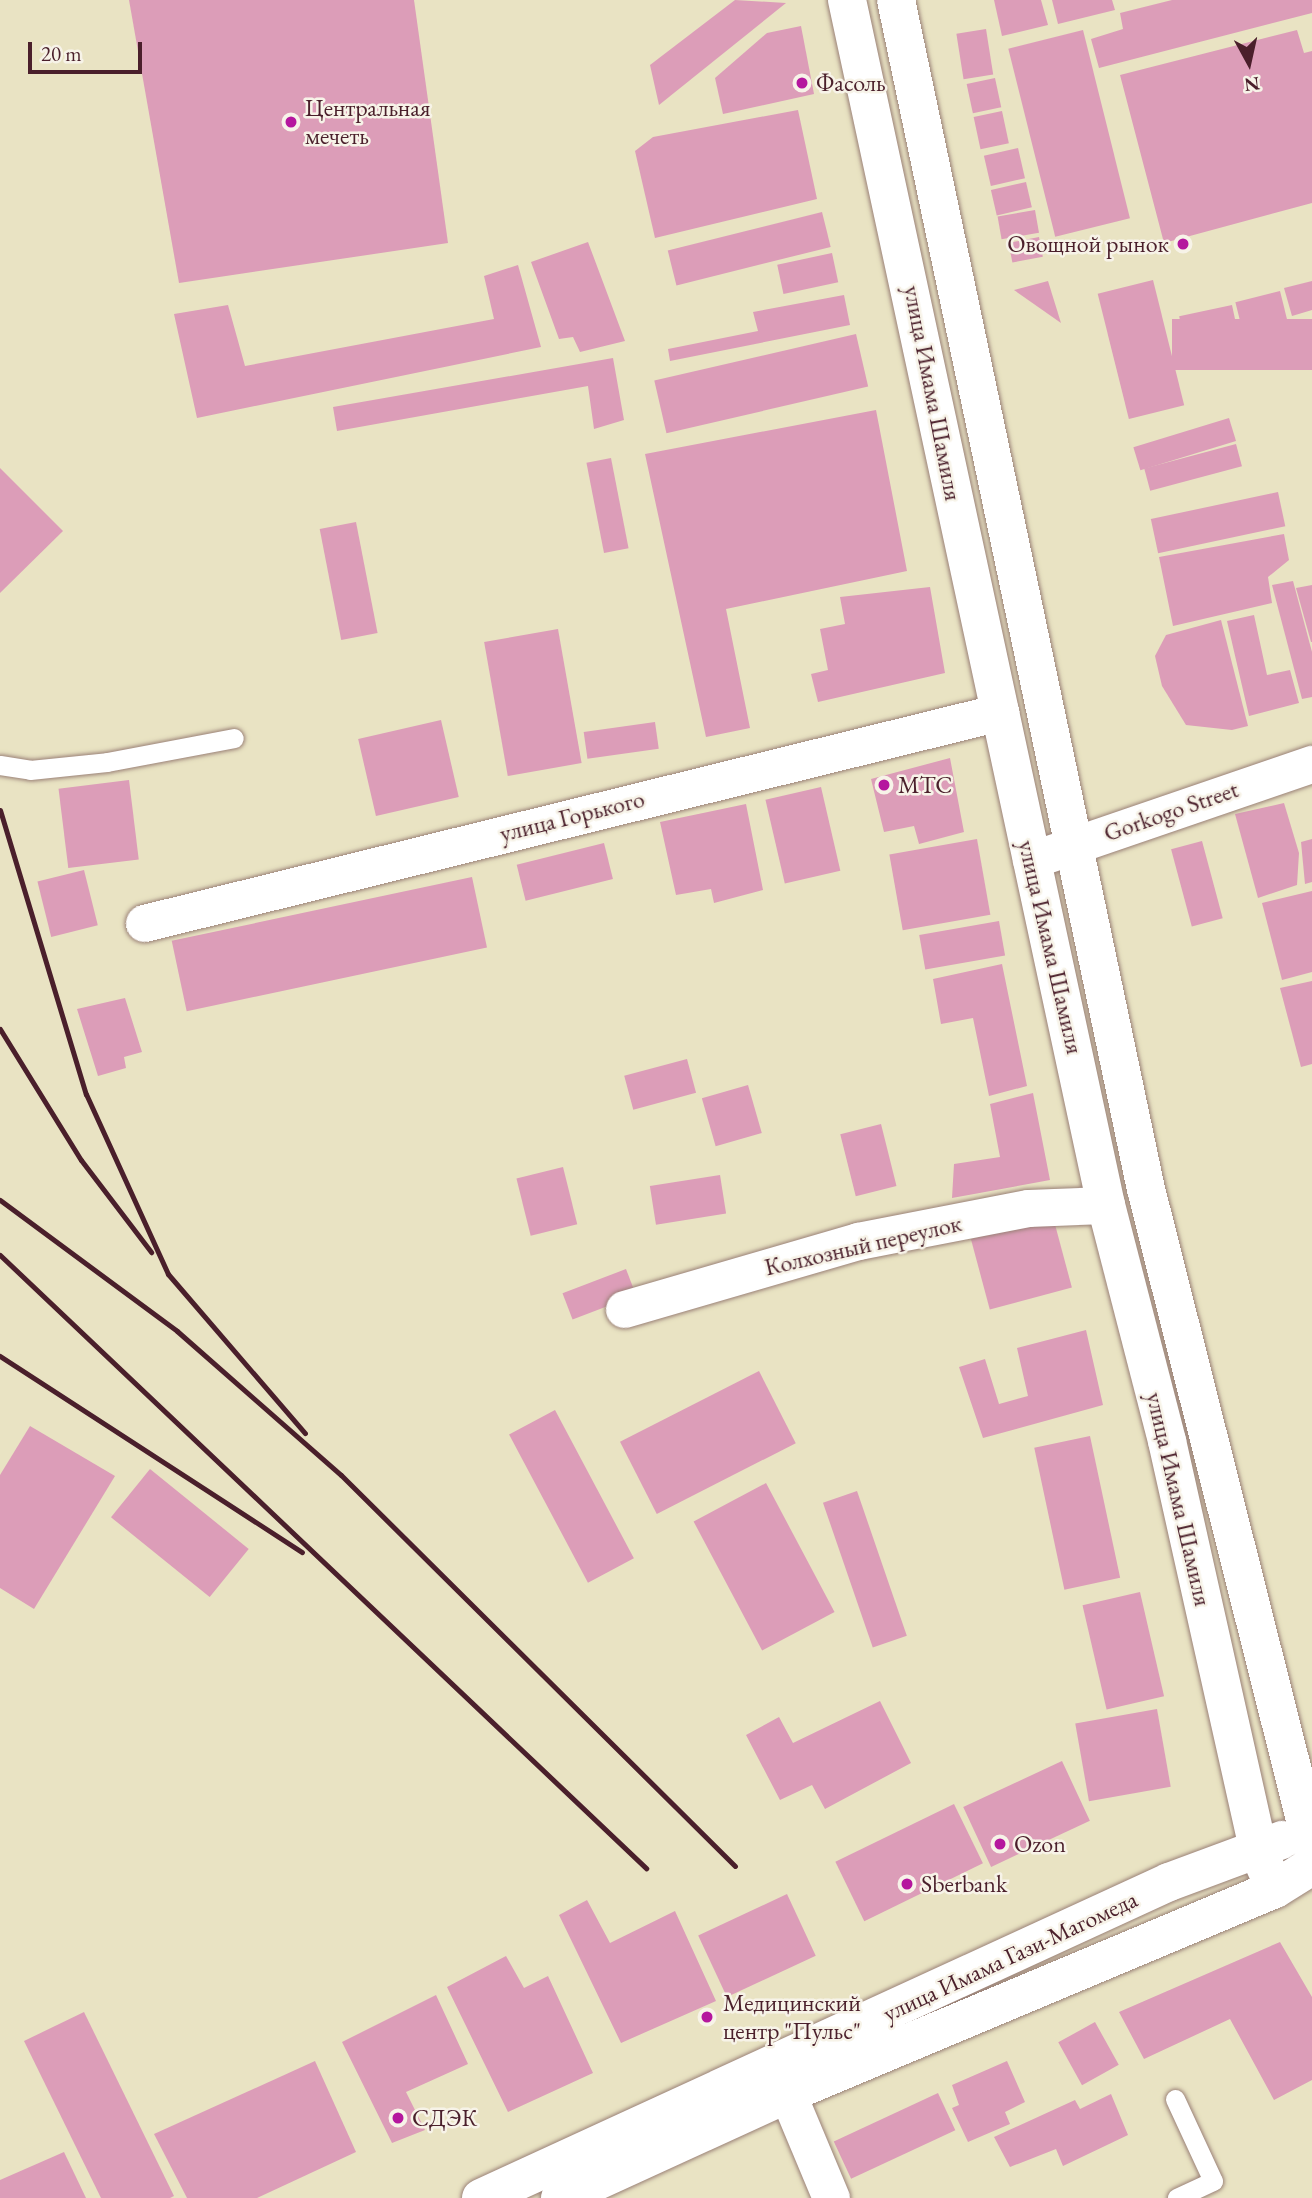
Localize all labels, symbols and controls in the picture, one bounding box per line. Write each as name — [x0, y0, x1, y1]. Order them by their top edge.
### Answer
scale bar — [32, 28, 145, 72]
north arrow — [1214, 28, 1284, 98]
text: 20 m — [41, 40, 82, 67]
place label: Фасоль — [816, 69, 886, 97]
text: N — [1243, 71, 1261, 98]
marker: Фасоль — [794, 75, 810, 91]
place label: Центральная мечеть — [305, 94, 431, 150]
marker: Центральная мечеть — [283, 114, 299, 130]
place label: Овощной рынок — [1007, 230, 1169, 258]
marker: Овощной рынок — [1175, 236, 1191, 252]
street label: улица Имама Шамиля — [898, 283, 968, 503]
place label: МТС — [898, 771, 952, 799]
street label: Gorkogo Street — [1100, 775, 1242, 847]
marker: МТС — [876, 777, 892, 793]
street label: улица Горького — [497, 784, 647, 848]
street label: улица Имама Шамиля — [1012, 837, 1090, 1057]
street label: Колхозный переулок — [762, 1208, 964, 1282]
street label: улица Имама Шамиля — [1140, 1389, 1218, 1609]
place label: Ozon — [1014, 1830, 1066, 1858]
marker: Ozon — [992, 1836, 1008, 1852]
place label: Sberbank — [921, 1870, 1007, 1898]
marker: Sberbank — [899, 1876, 915, 1892]
street label: улица Имама Гази-Магомеда — [878, 1884, 1142, 2028]
place label: Медицинский центр "Пульс" — [723, 1989, 861, 2045]
marker: Медицинский центр "Пульс" — [697, 2007, 717, 2027]
place label: СДЭК — [412, 2104, 477, 2132]
marker: СДЭК — [390, 2110, 406, 2126]

